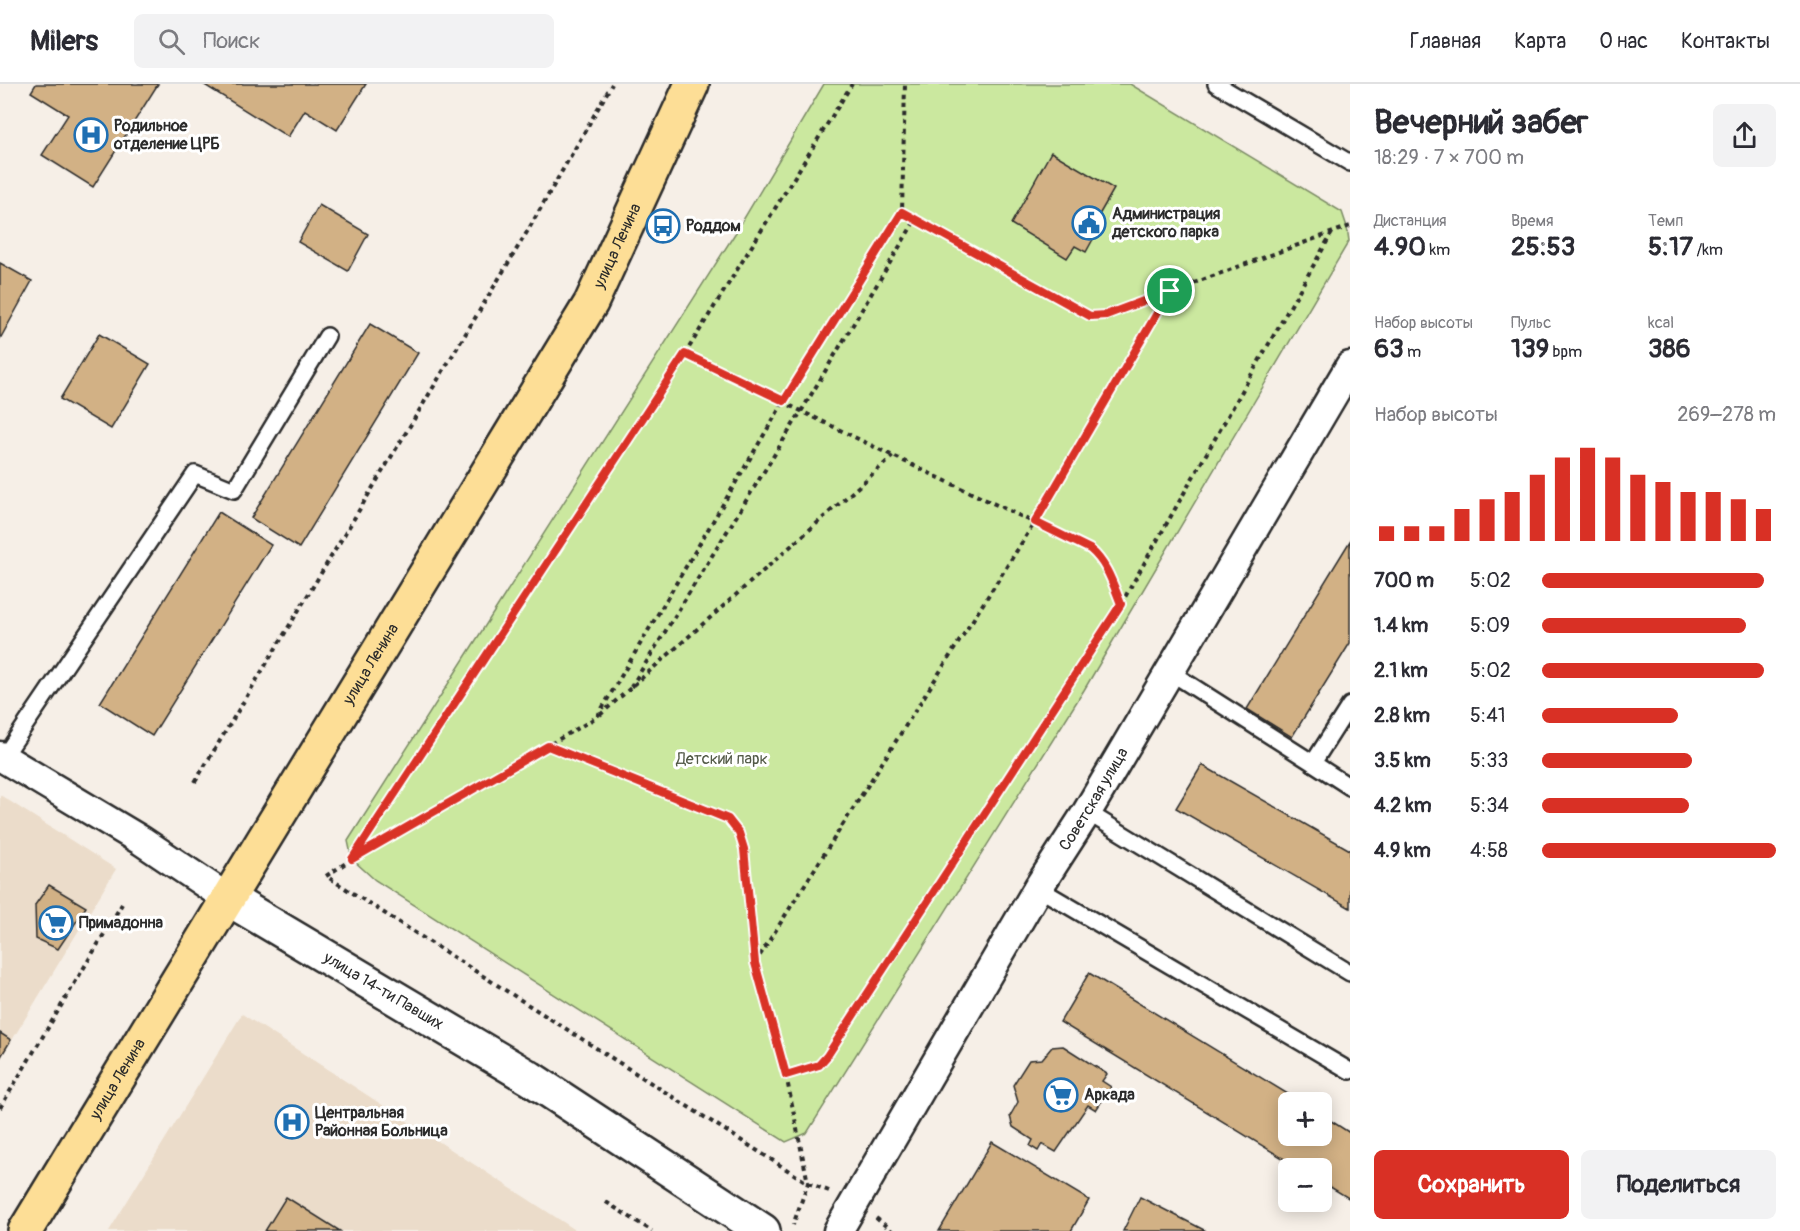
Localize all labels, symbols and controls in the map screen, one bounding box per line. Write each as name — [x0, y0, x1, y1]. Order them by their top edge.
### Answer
search box — [134, 14, 554, 68]
text: Milers — [30, 24, 98, 59]
icon: search — [155, 25, 188, 58]
text: Поиск — [203, 27, 260, 55]
text: Главная — [1410, 28, 1481, 55]
text: Карта — [1514, 28, 1566, 55]
text: О нас — [1599, 28, 1648, 55]
text: Контакты — [1681, 28, 1770, 55]
text: Вечерний забег — [1374, 102, 1588, 143]
button: share — [1713, 104, 1776, 167]
place label: Родильное отделение ЦРБ — [113, 116, 220, 154]
hospital icon: Родильное отделение ЦРБ — [73, 117, 109, 153]
text: 18:29 · 7 × 700 m — [1374, 145, 1524, 170]
street label: улица Ленина — [589, 200, 646, 292]
place label: Администрация детского парка — [1111, 204, 1221, 242]
public building icon: Администрация детского парка — [1071, 205, 1107, 241]
bus stop icon: Роддом — [645, 208, 681, 244]
text: Дистанция — [1374, 211, 1447, 231]
text: Время — [1511, 211, 1554, 231]
text: Темп — [1648, 211, 1683, 231]
place label: Роддом — [686, 216, 741, 236]
text: 4.90 — [1374, 231, 1426, 263]
text: 25:53 — [1511, 231, 1575, 263]
text: 5:17 — [1648, 231, 1693, 263]
text: km — [1426, 240, 1450, 260]
text: /km — [1693, 240, 1723, 260]
pin — [1144, 265, 1195, 316]
icon: arrive — [1153, 274, 1186, 307]
text: Набор высоты — [1374, 313, 1473, 333]
text: Пульс — [1511, 313, 1551, 333]
text: kcal — [1648, 313, 1674, 333]
text: 63 — [1374, 333, 1404, 365]
text: 139 — [1511, 333, 1549, 365]
text: 386 — [1648, 333, 1691, 365]
text: m — [1404, 342, 1421, 362]
text: bpm — [1549, 342, 1582, 362]
text: Набор высоты — [1374, 402, 1498, 427]
text: 269–278 m — [1677, 402, 1776, 427]
text: 700 m — [1374, 568, 1434, 593]
text: 5:02 — [1470, 568, 1511, 593]
text: 1.4 km — [1374, 613, 1428, 638]
text: 5:09 — [1470, 613, 1510, 638]
street label: улица Ленина — [338, 620, 403, 709]
text: 2.1 km — [1374, 658, 1428, 683]
text: 5:02 — [1470, 658, 1511, 683]
text: 2.8 km — [1374, 703, 1430, 728]
text: 5:41 — [1470, 703, 1506, 728]
street label: Советская улица — [1055, 744, 1133, 854]
text: 3.5 km — [1374, 748, 1431, 773]
text: 5:33 — [1470, 748, 1509, 773]
park label: Детский парк — [675, 749, 768, 769]
text: 4.2 km — [1374, 793, 1432, 818]
text: 5:34 — [1470, 793, 1509, 818]
text: 4.9 km — [1374, 838, 1431, 863]
text: 4:58 — [1470, 838, 1508, 863]
supermarket icon: Примадонна — [38, 905, 74, 941]
place label: Примадонна — [79, 913, 163, 933]
street label: улица 14-ти Павших — [319, 947, 447, 1034]
street label: улица Ленина — [85, 1035, 150, 1124]
supermarket icon: Аркада — [1043, 1077, 1079, 1113]
place label: Аркада — [1084, 1085, 1135, 1105]
map controls — [1278, 1092, 1332, 1212]
button: + — [1278, 1092, 1332, 1146]
place label: Центральная Районная Больница — [315, 1103, 448, 1141]
hospital icon: Центральная Районная Больница — [274, 1104, 310, 1140]
button: Сохранить — [1374, 1150, 1569, 1219]
button: Поделиться — [1581, 1150, 1776, 1219]
button: − — [1278, 1158, 1332, 1212]

